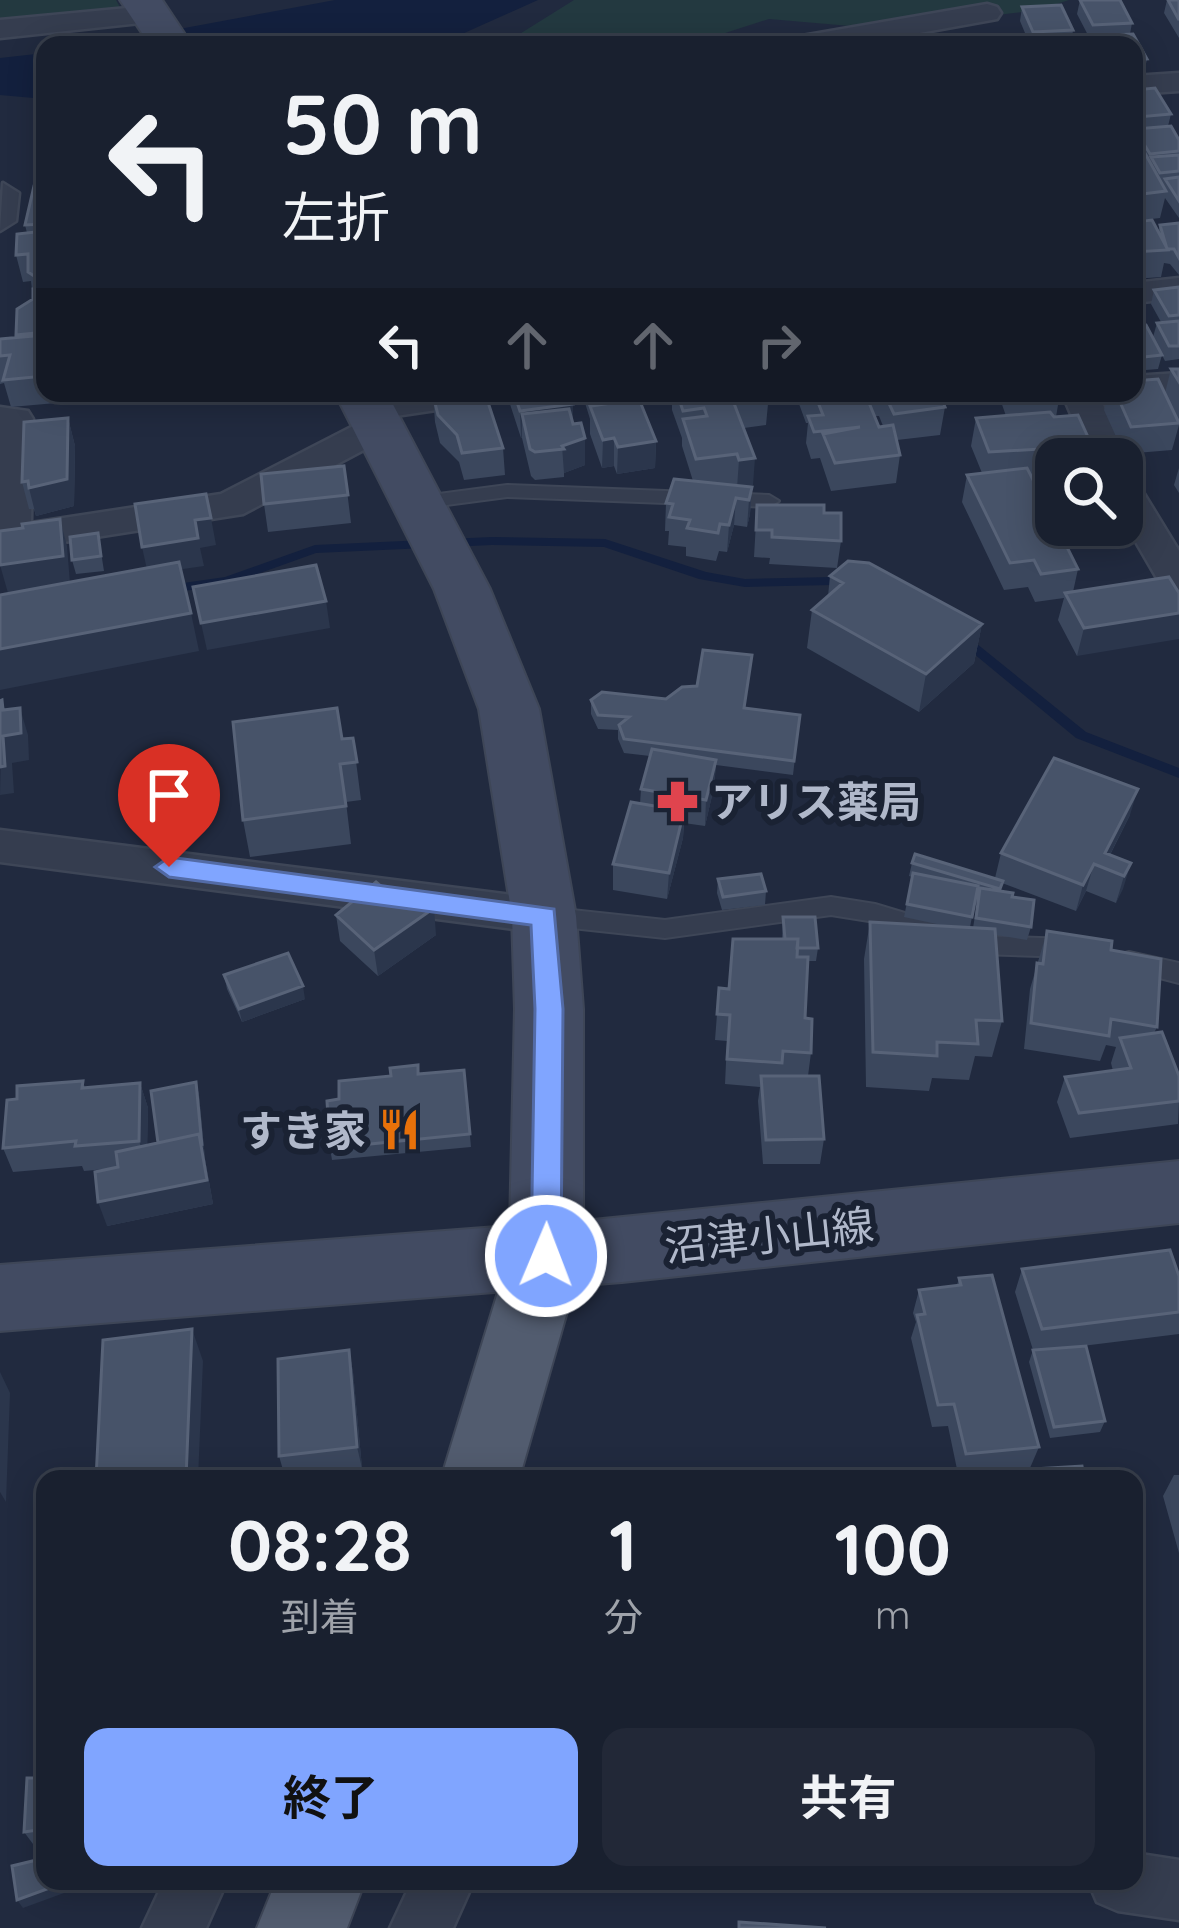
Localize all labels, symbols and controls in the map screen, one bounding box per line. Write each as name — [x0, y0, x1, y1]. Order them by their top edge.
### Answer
text: 50 m — [282, 70, 483, 175]
icon: left — [84, 84, 240, 240]
text: 左折 — [282, 183, 390, 251]
icon: left — [368, 312, 434, 378]
icon: ahead — [494, 312, 560, 378]
icon: ahead — [620, 312, 686, 378]
icon: right — [746, 312, 812, 378]
map controls — [1035, 438, 1143, 546]
button: search — [1035, 438, 1143, 546]
pin — [118, 744, 220, 867]
icon: arrive — [136, 762, 202, 828]
place label: アリス薬局 — [711, 775, 921, 828]
pharmacy icon: アリス薬局 — [654, 778, 700, 824]
place label: すき家 — [240, 1104, 366, 1157]
restaurant icon: すき家 — [377, 1107, 423, 1153]
position arrow — [483, 1193, 609, 1319]
street label: 沼津小山線 — [662, 1198, 876, 1272]
text: 08:28 — [228, 1499, 412, 1589]
text: 1 — [609, 1499, 637, 1589]
text: 100 — [835, 1503, 951, 1593]
text: m — [875, 1590, 911, 1639]
text: 到着 — [281, 1592, 359, 1641]
text: 分 — [604, 1592, 643, 1641]
button: 終了 — [84, 1728, 578, 1866]
button: 共有 — [602, 1728, 1095, 1866]

